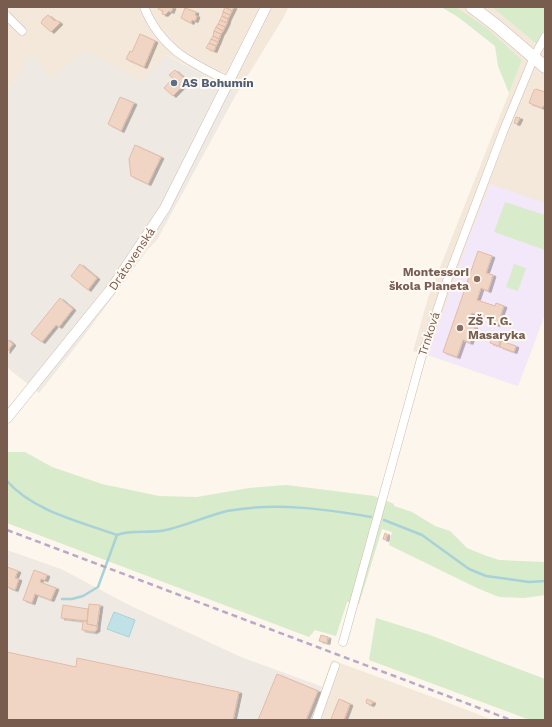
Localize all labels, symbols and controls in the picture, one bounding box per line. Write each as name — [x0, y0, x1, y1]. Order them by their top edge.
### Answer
place label: AS Bohumín — [182, 76, 254, 90]
marker: AS Bohumín — [169, 78, 179, 88]
street label: Drátovenská — [106, 225, 158, 293]
place label: Montessori škola Pianeta — [389, 265, 469, 293]
marker: Montessori škola Pianeta — [472, 274, 482, 284]
street label: Trnková — [415, 310, 443, 358]
place label: ZŠ T. G. Masaryka — [468, 314, 526, 342]
marker: ZŠ T. G. Masaryka — [455, 323, 465, 333]

